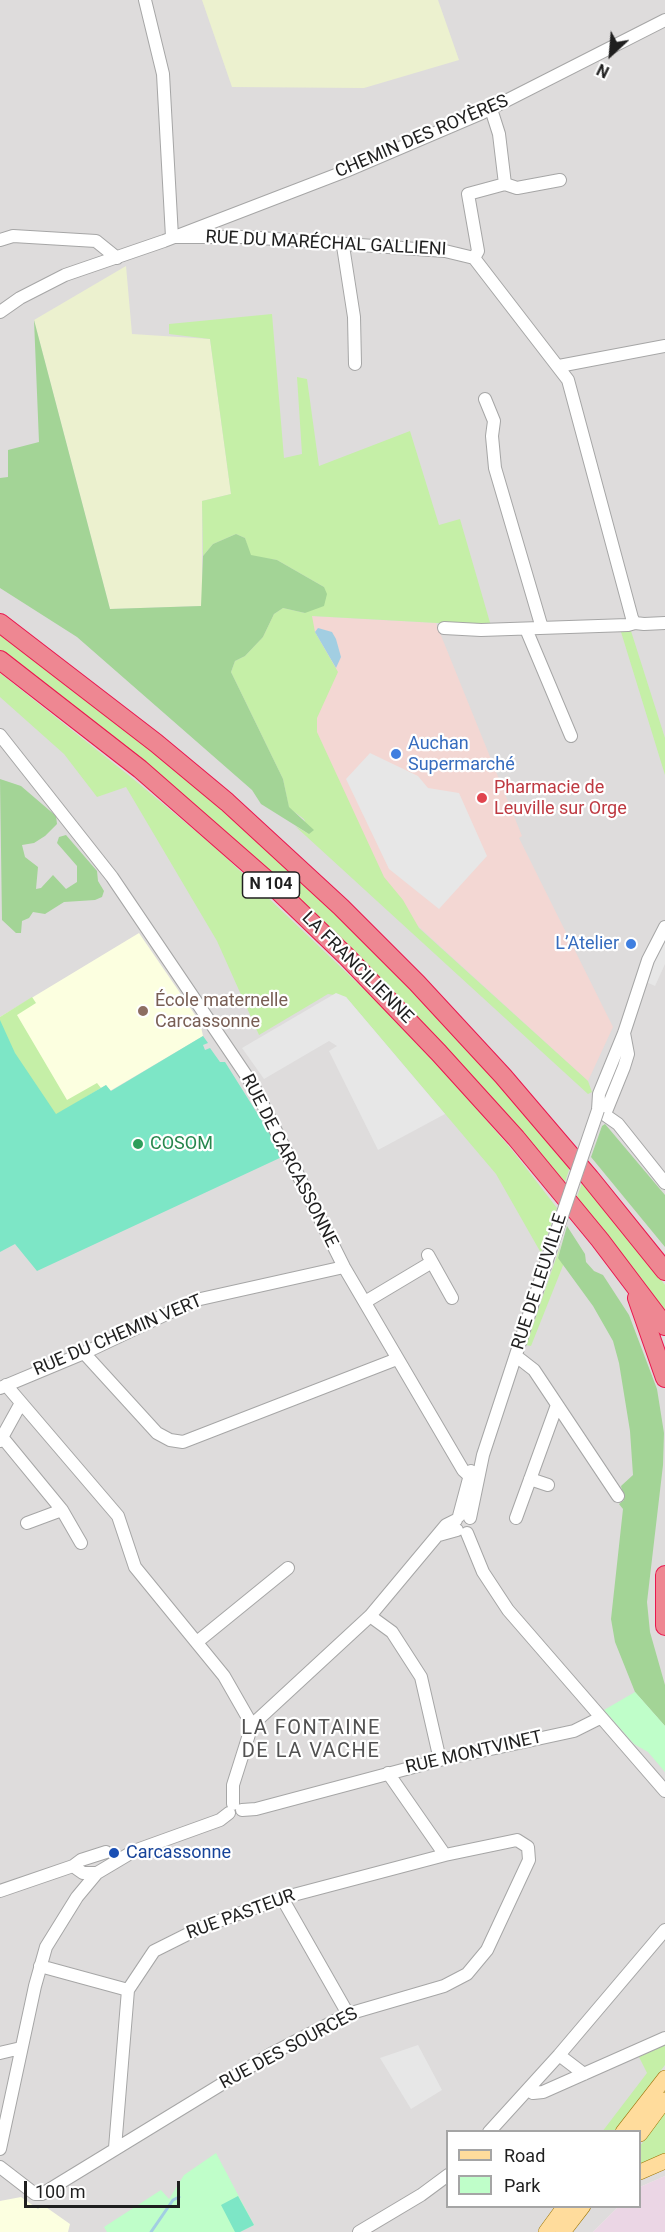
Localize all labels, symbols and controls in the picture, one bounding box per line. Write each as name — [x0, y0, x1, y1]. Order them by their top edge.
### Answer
north arrow — [581, 24, 641, 84]
text: N — [594, 60, 612, 82]
street label: CHEMIN DES ROYÈRES — [332, 91, 512, 183]
street label: RUE DU MARÉCHAL GALLIENI — [205, 227, 447, 261]
place label: Auchan Supermarché — [408, 733, 515, 776]
marker: Auchan Supermarché — [389, 747, 403, 761]
place label: Pharmacie de Leuville sur Orge — [494, 777, 627, 820]
marker: Pharmacie de Leuville sur Orge — [475, 791, 489, 805]
road number: N 104 — [242, 872, 300, 898]
street label: LA FRANCILIENNE — [297, 908, 417, 1028]
place label: L’Atelier — [555, 933, 619, 955]
marker: L’Atelier — [624, 937, 638, 951]
place label: École maternelle Carcassonne — [155, 990, 288, 1032]
marker: École maternelle Carcassonne — [136, 1004, 150, 1018]
street label: RUE DE CARCASSONNE — [236, 1071, 342, 1251]
place label: COSOM — [150, 1133, 213, 1155]
marker: COSOM — [131, 1137, 145, 1151]
street label: RUE DE LEUVILLE — [508, 1211, 572, 1353]
street label: RUE DU CHEMIN VERT — [31, 1291, 205, 1381]
district label: LA FONTAINE DE LA VACHE — [241, 1717, 381, 1764]
street label: RUE MONTVINET — [404, 1727, 544, 1779]
place label: Carcassonne — [126, 1842, 231, 1864]
marker: Carcassonne — [107, 1846, 121, 1860]
street label: RUE PASTEUR — [184, 1885, 298, 1945]
street label: RUE DES SOURCES — [216, 2004, 362, 2094]
legend — [446, 2130, 641, 2208]
text: Road — [504, 2145, 545, 2166]
scale bar — [27, 2169, 183, 2207]
text: Park — [504, 2175, 540, 2196]
text: 100 m — [35, 2181, 86, 2202]

